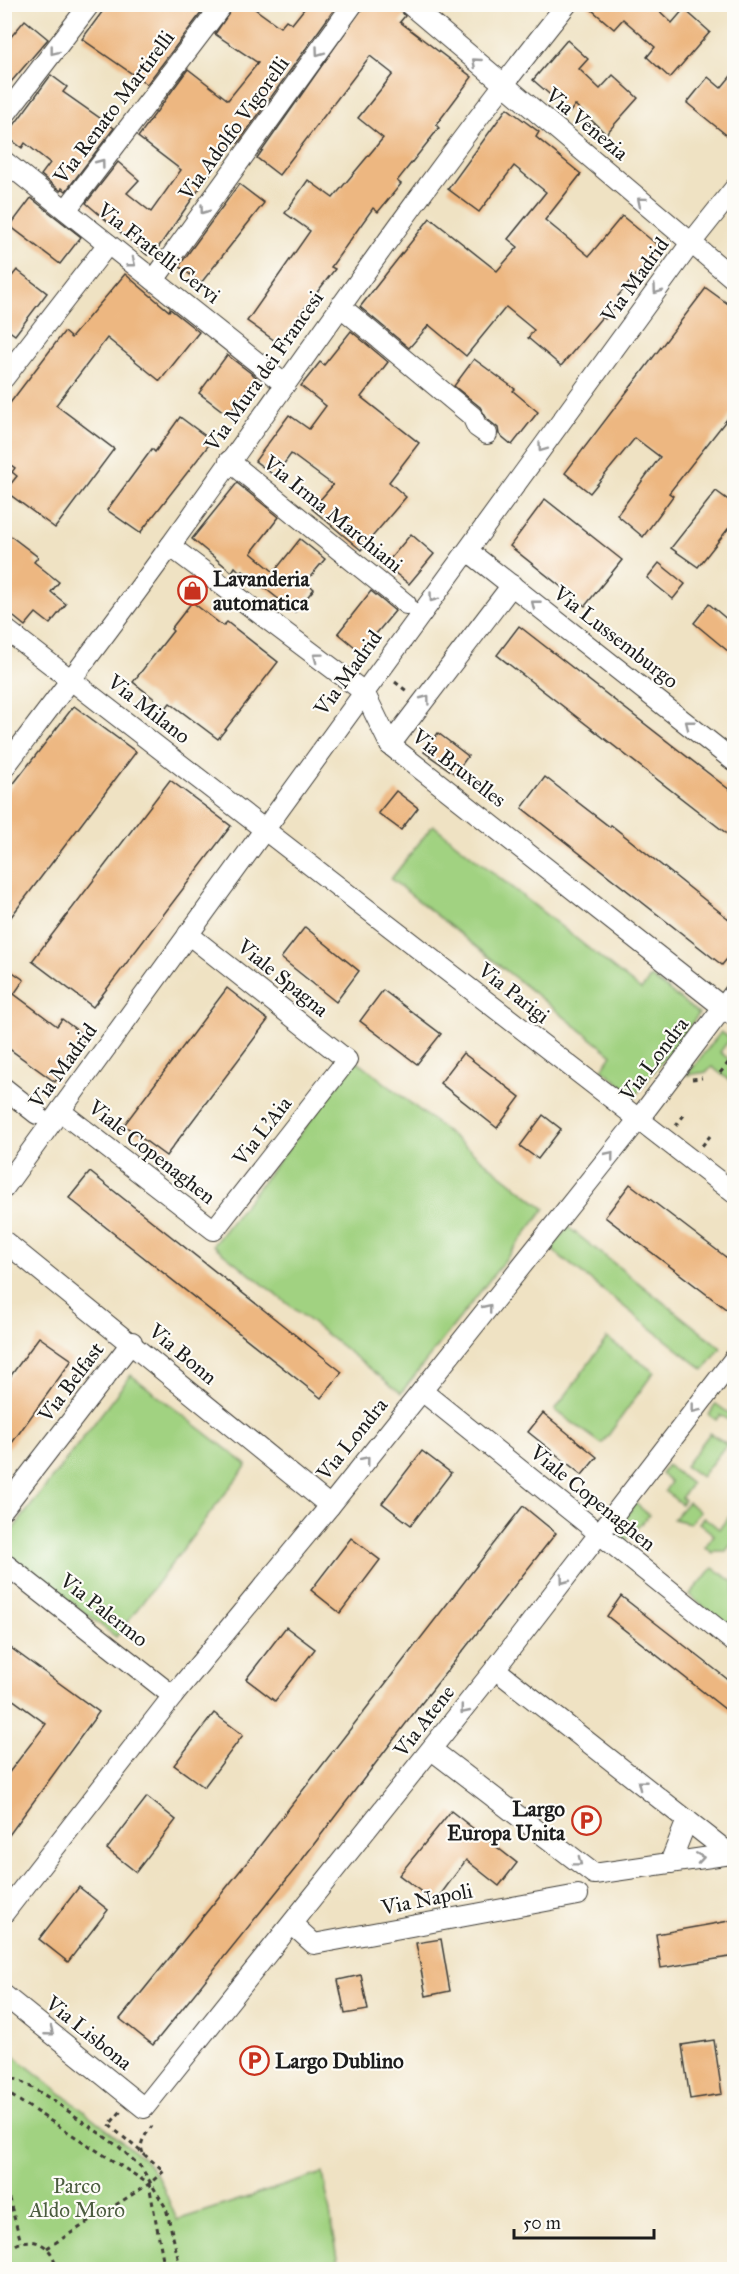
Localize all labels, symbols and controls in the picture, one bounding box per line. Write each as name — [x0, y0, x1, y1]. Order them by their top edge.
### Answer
street label: Via Renato Martirelli — [47, 25, 180, 190]
one-way arrow — [51, 44, 62, 55]
one-way arrow — [315, 45, 326, 56]
street label: Via Adolfo Vigorelli — [173, 51, 295, 206]
one-way arrow — [472, 58, 483, 69]
street label: Via Venezia — [540, 81, 634, 166]
one-way arrow — [94, 159, 105, 170]
street label: Via Fratelli Cervi — [92, 196, 226, 309]
one-way arrow — [637, 197, 648, 208]
one-way arrow — [201, 203, 212, 214]
street label: Via Madrid — [595, 232, 675, 328]
one-way arrow — [126, 255, 137, 266]
one-way arrow — [653, 284, 664, 295]
street label: Via Mura dei Francesi — [198, 286, 329, 457]
one-way arrow — [539, 441, 550, 452]
street label: Via Irma Marchiani — [257, 449, 408, 578]
place label: Lavanderia automatica — [213, 566, 310, 616]
shop icon: Lavanderia automatica — [176, 575, 208, 607]
street label: Via Lussemburgo — [547, 579, 684, 694]
one-way arrow — [429, 592, 440, 603]
one-way arrow — [531, 600, 542, 611]
street label: Via Madrid — [308, 625, 388, 721]
one-way arrow — [313, 654, 324, 665]
street label: Via Milano — [102, 668, 196, 750]
one-way arrow — [418, 694, 429, 705]
one-way arrow — [684, 721, 695, 732]
street label: Via Bruxelles — [406, 723, 511, 813]
street label: Viale Spagna — [231, 933, 334, 1023]
street label: Via Parigi — [472, 956, 555, 1029]
street label: Via Londra — [613, 1012, 694, 1107]
street label: Via Madrid — [23, 1018, 103, 1114]
street label: Via L'Aia — [226, 1091, 297, 1172]
street label: Viale Copenaghen — [82, 1094, 221, 1210]
one-way arrow — [602, 1151, 613, 1162]
one-way arrow — [481, 1304, 492, 1315]
street label: Via Bonn — [143, 1317, 222, 1390]
street label: Via Belfast — [32, 1337, 110, 1428]
street label: Via Londra — [310, 1392, 393, 1486]
one-way arrow — [692, 1403, 703, 1414]
street label: Viale Copenaghen — [524, 1439, 661, 1557]
one-way arrow — [359, 1456, 370, 1467]
street label: Via Palermo — [54, 1567, 153, 1653]
one-way arrow — [560, 1573, 571, 1584]
street label: Via Atene — [387, 1680, 460, 1763]
one-way arrow — [460, 1703, 471, 1714]
one-way arrow — [637, 1781, 648, 1792]
place label: Largo Europa Unita — [447, 1796, 566, 1846]
parking icon: Largo Europa Unita — [570, 1805, 602, 1837]
one-way arrow — [696, 1853, 705, 1865]
one-way arrow — [572, 1854, 583, 1865]
street label: Via Napoli — [378, 1877, 475, 1921]
street label: Via Lisbona — [40, 1990, 138, 2076]
one-way arrow — [43, 2025, 54, 2036]
parking icon: Largo Dublino — [238, 2045, 270, 2077]
place label: Largo Dublino — [275, 2048, 404, 2074]
park label: Parco Aldo Moro — [28, 2173, 125, 2223]
scale bar — [514, 2202, 654, 2240]
text: 50 m — [523, 2212, 561, 2234]

